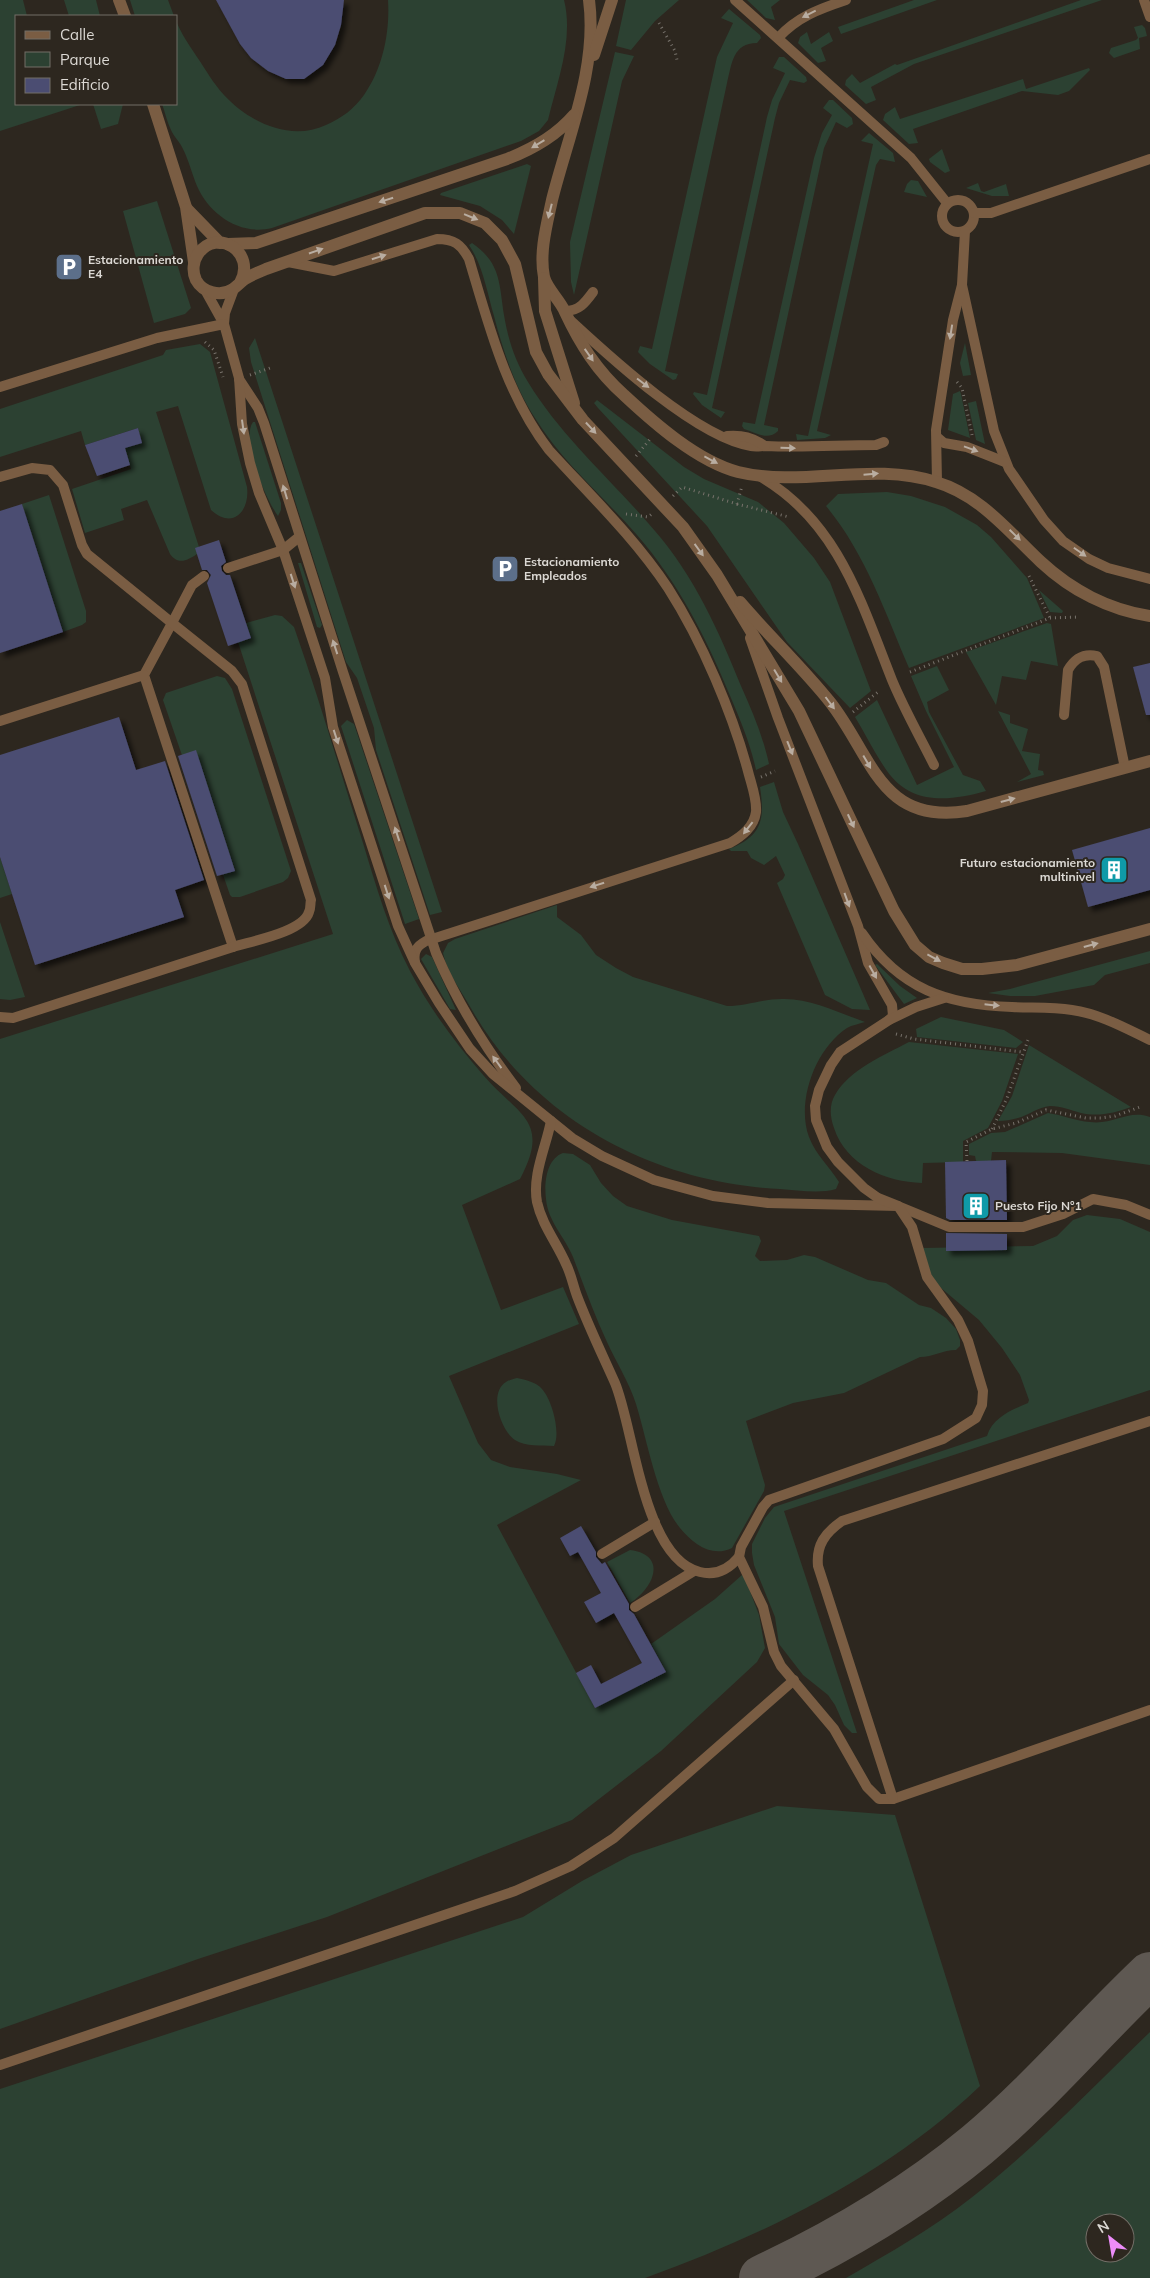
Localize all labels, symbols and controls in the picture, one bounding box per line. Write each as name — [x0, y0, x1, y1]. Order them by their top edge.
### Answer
one-way arrow — [802, 10, 816, 18]
legend — [15, 15, 178, 105]
text: Calle — [60, 25, 94, 44]
text: Parque — [60, 50, 110, 69]
text: Edificio — [60, 75, 110, 94]
one-way arrow — [531, 140, 546, 148]
one-way arrow — [378, 196, 393, 204]
one-way arrow — [546, 204, 554, 219]
one-way arrow — [464, 214, 479, 221]
one-way arrow — [309, 247, 324, 254]
parking icon: Estacionamiento E4 — [54, 252, 84, 282]
place label: Estacionamiento E4 — [88, 252, 183, 281]
one-way arrow — [372, 252, 387, 260]
one-way arrow — [947, 325, 955, 341]
one-way arrow — [584, 348, 594, 362]
one-way arrow — [636, 378, 649, 389]
one-way arrow — [239, 419, 247, 435]
one-way arrow — [585, 422, 597, 434]
one-way arrow — [780, 444, 796, 452]
one-way arrow — [964, 445, 979, 453]
one-way arrow — [704, 456, 718, 464]
one-way arrow — [863, 470, 879, 478]
one-way arrow — [281, 485, 289, 500]
one-way arrow — [1009, 529, 1021, 541]
one-way arrow — [694, 543, 704, 557]
one-way arrow — [1073, 547, 1087, 557]
parking icon: Estacionamiento Empleados — [490, 554, 520, 584]
place label: Estacionamiento Empleados — [524, 554, 619, 583]
one-way arrow — [290, 573, 298, 588]
one-way arrow — [331, 639, 339, 654]
one-way arrow — [774, 670, 783, 683]
one-way arrow — [825, 696, 835, 710]
one-way arrow — [333, 730, 341, 745]
one-way arrow — [786, 741, 794, 756]
one-way arrow — [863, 755, 871, 770]
one-way arrow — [1001, 796, 1016, 804]
one-way arrow — [848, 814, 856, 828]
one-way arrow — [742, 821, 753, 834]
one-way arrow — [393, 827, 401, 842]
place label: Futuro estacionamiento multinivel — [960, 855, 1095, 884]
building icon: Futuro estacionamiento multinivel — [1099, 855, 1129, 885]
one-way arrow — [590, 882, 605, 889]
one-way arrow — [383, 884, 391, 899]
one-way arrow — [843, 893, 851, 908]
one-way arrow — [1084, 941, 1099, 949]
one-way arrow — [927, 954, 940, 963]
one-way arrow — [869, 965, 877, 980]
one-way arrow — [985, 1001, 1001, 1009]
one-way arrow — [492, 1055, 502, 1069]
building icon: Puesto Fijo N°1 — [961, 1191, 991, 1221]
place label: Puesto Fijo N°1 — [995, 1198, 1082, 1213]
north arrow — [1085, 2213, 1135, 2263]
text: N — [1094, 2216, 1112, 2237]

